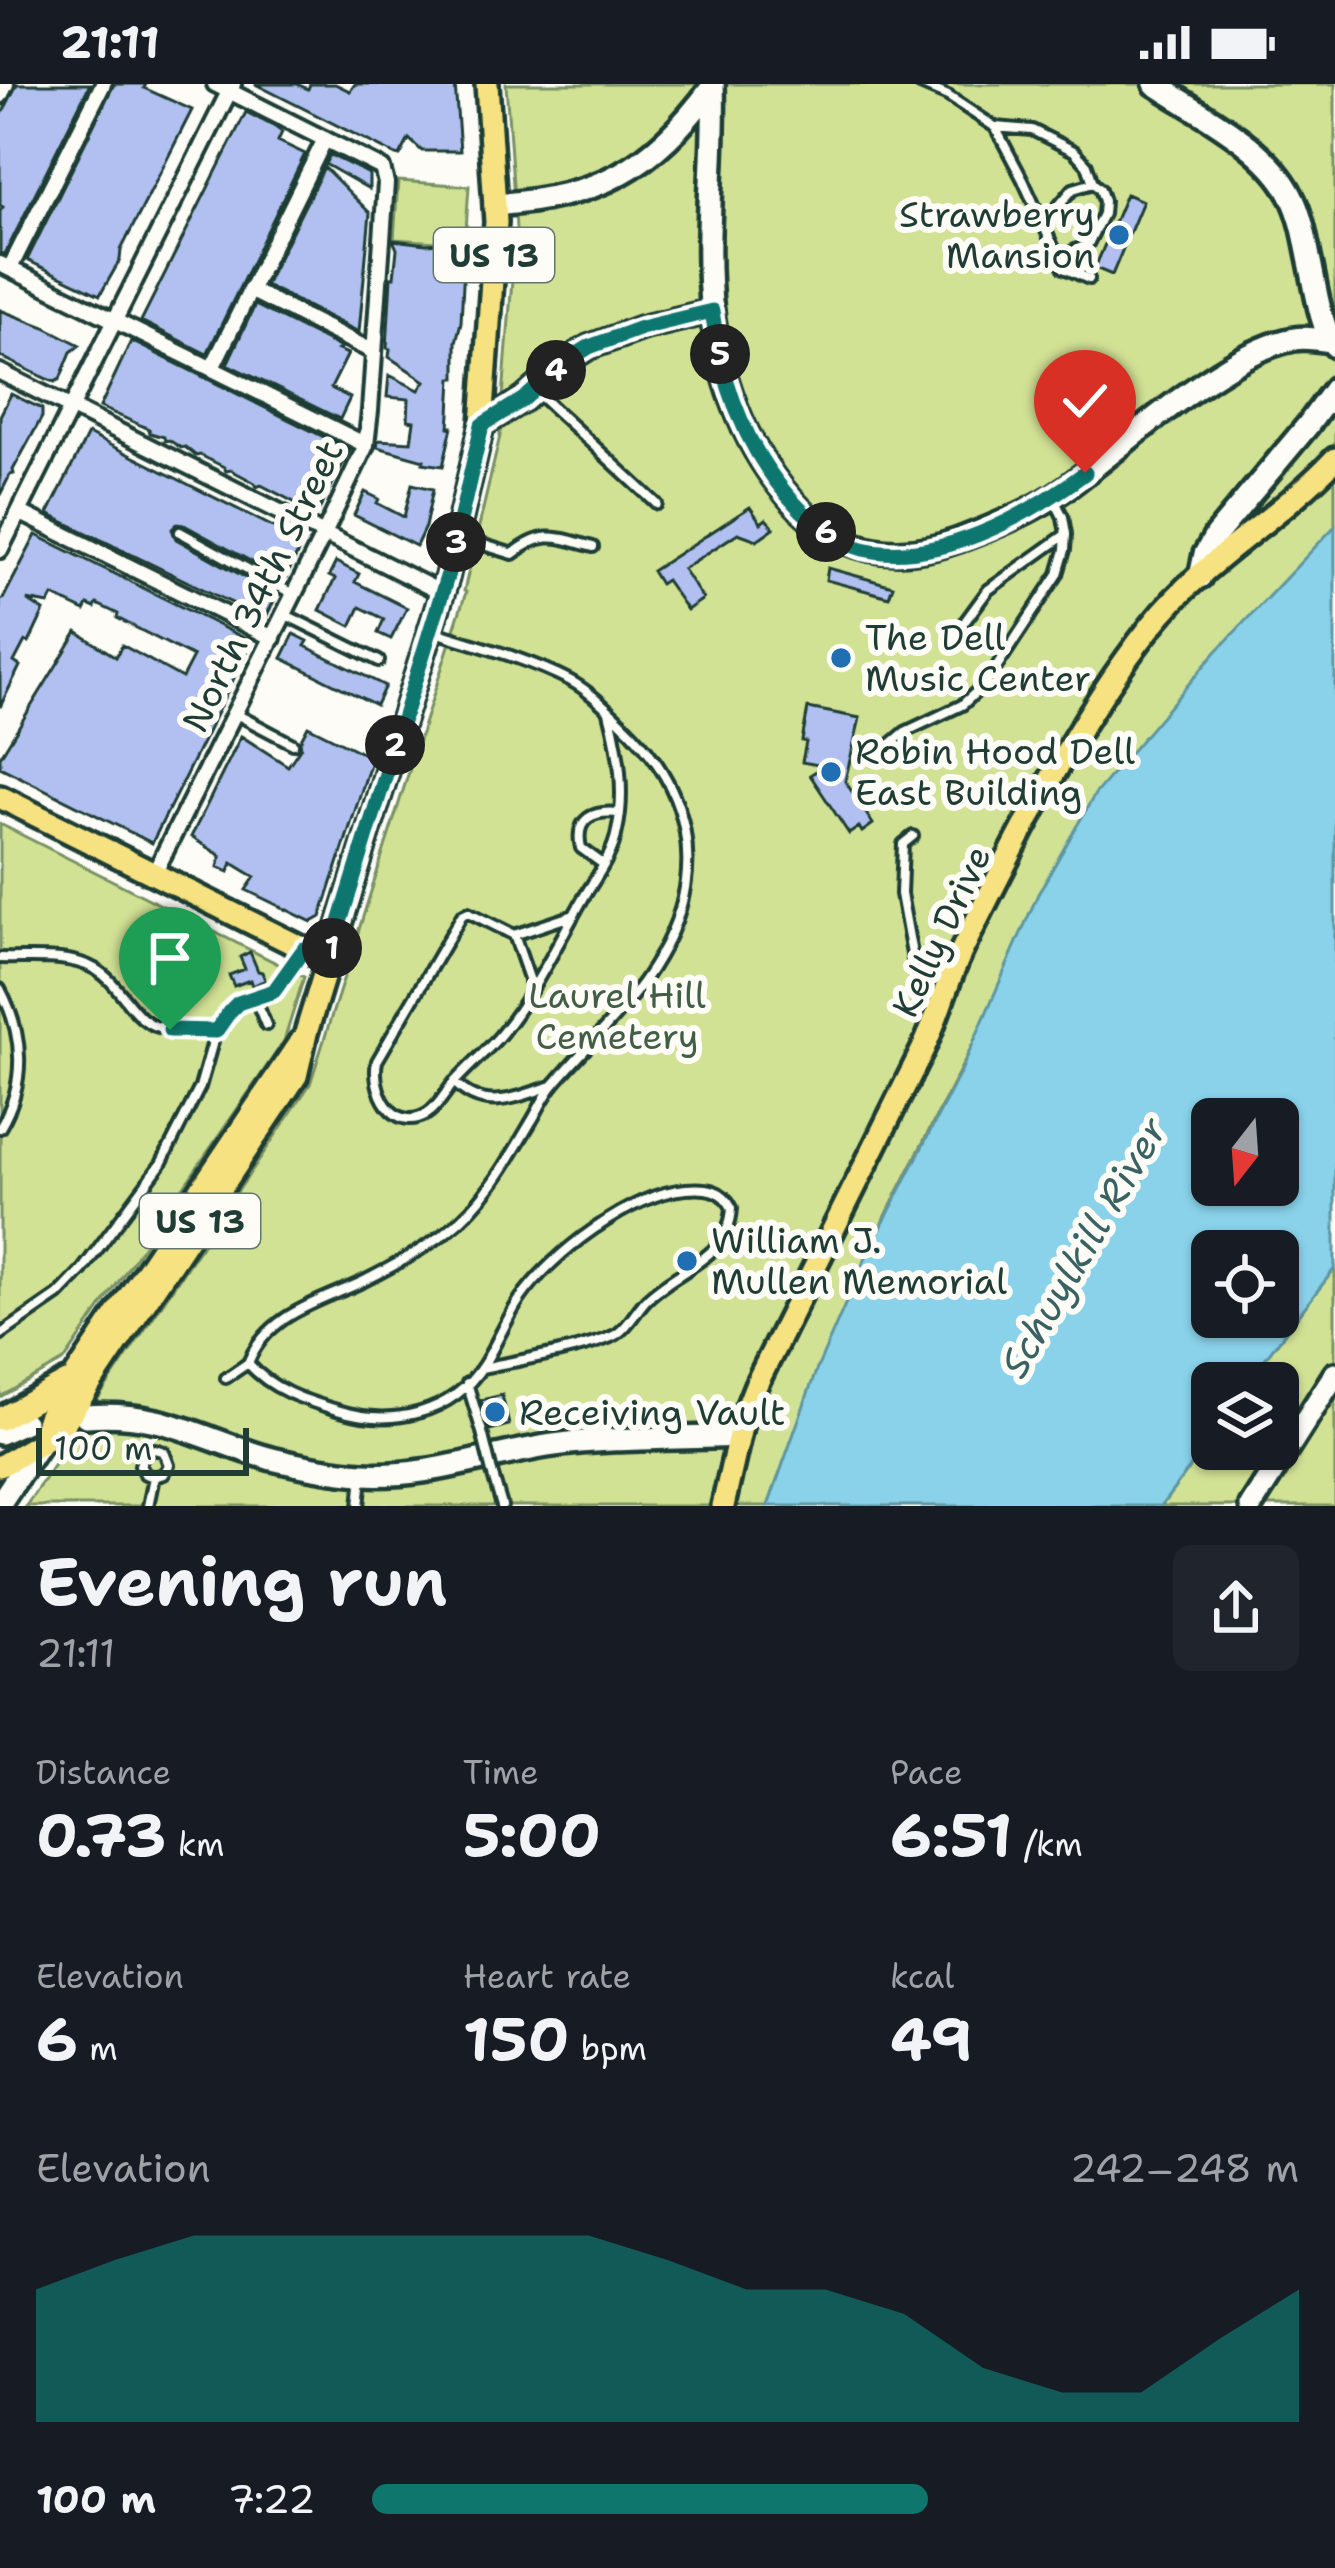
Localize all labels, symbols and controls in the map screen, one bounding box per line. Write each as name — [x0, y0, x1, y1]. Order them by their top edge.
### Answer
text: 21:11 — [60, 12, 160, 72]
place label: Strawberry Mansion — [899, 190, 1095, 280]
marker: Strawberry Mansion — [1106, 222, 1132, 248]
road number: US 13 — [434, 228, 554, 282]
pin: 5 — [690, 324, 750, 384]
text: 5 — [710, 331, 730, 376]
pin: 4 — [526, 340, 586, 400]
text: 4 — [544, 347, 568, 392]
pin — [1034, 350, 1136, 473]
icon: check — [1052, 368, 1118, 434]
street label: North 34th Street — [171, 432, 354, 740]
pin: 6 — [796, 502, 856, 562]
text: 6 — [814, 509, 838, 554]
pin: 3 — [426, 512, 486, 572]
text: 3 — [444, 519, 468, 564]
place label: The Dell Music Center — [865, 613, 1091, 703]
marker: The Dell Music Center — [828, 645, 854, 671]
pin: 2 — [365, 715, 425, 775]
text: 2 — [383, 722, 407, 767]
place label: Robin Hood Dell East Building — [855, 727, 1135, 817]
marker: Robin Hood Dell East Building — [818, 759, 844, 785]
street label: Kelly Drive — [880, 837, 1003, 1025]
pin — [119, 907, 221, 1030]
pin: 1 — [302, 918, 362, 978]
icon: arrive — [137, 925, 203, 991]
text: 1 — [324, 925, 340, 970]
park label: Laurel Hill Cemetery — [528, 971, 706, 1061]
north arrow — [1191, 1098, 1299, 1206]
map controls — [1191, 1098, 1299, 1470]
water label: Schuylkill River — [987, 1107, 1179, 1386]
road number: US 13 — [140, 1194, 260, 1248]
place label: William J. Mullen Memorial — [711, 1216, 1007, 1306]
button: locate — [1191, 1230, 1299, 1338]
marker: William J. Mullen Memorial — [674, 1248, 700, 1274]
button: layers — [1191, 1362, 1299, 1470]
place label: Receiving Vault — [519, 1388, 786, 1437]
marker: Receiving Vault — [482, 1399, 508, 1425]
scale bar — [36, 1422, 249, 1475]
text: 100 m — [54, 1426, 153, 1471]
text: Evening run — [36, 1538, 447, 1626]
button: share — [1173, 1545, 1299, 1671]
text: 21:11 — [36, 1627, 116, 1679]
text: Distance — [36, 1750, 171, 1795]
text: Time — [463, 1750, 539, 1795]
text: Pace — [890, 1750, 963, 1795]
text: 0.73 — [36, 1795, 167, 1875]
text: 5:00 — [463, 1795, 601, 1875]
text: 6:51 — [890, 1795, 1012, 1875]
text: km — [167, 1822, 224, 1867]
text: /km — [1012, 1822, 1083, 1867]
text: Elevation — [36, 1954, 184, 1999]
text: Heart rate — [463, 1954, 631, 1999]
text: kcal — [890, 1954, 954, 1999]
text: 6 — [36, 1999, 78, 2079]
text: 150 — [463, 1999, 569, 2079]
text: 49 — [890, 1999, 972, 2079]
text: m — [78, 2026, 118, 2071]
text: bpm — [569, 2026, 647, 2071]
text: Elevation — [36, 2142, 211, 2194]
text: 242–248 m — [1070, 2142, 1299, 2194]
text: 100 m — [36, 2473, 156, 2525]
text: 7:22 — [228, 2473, 315, 2525]

